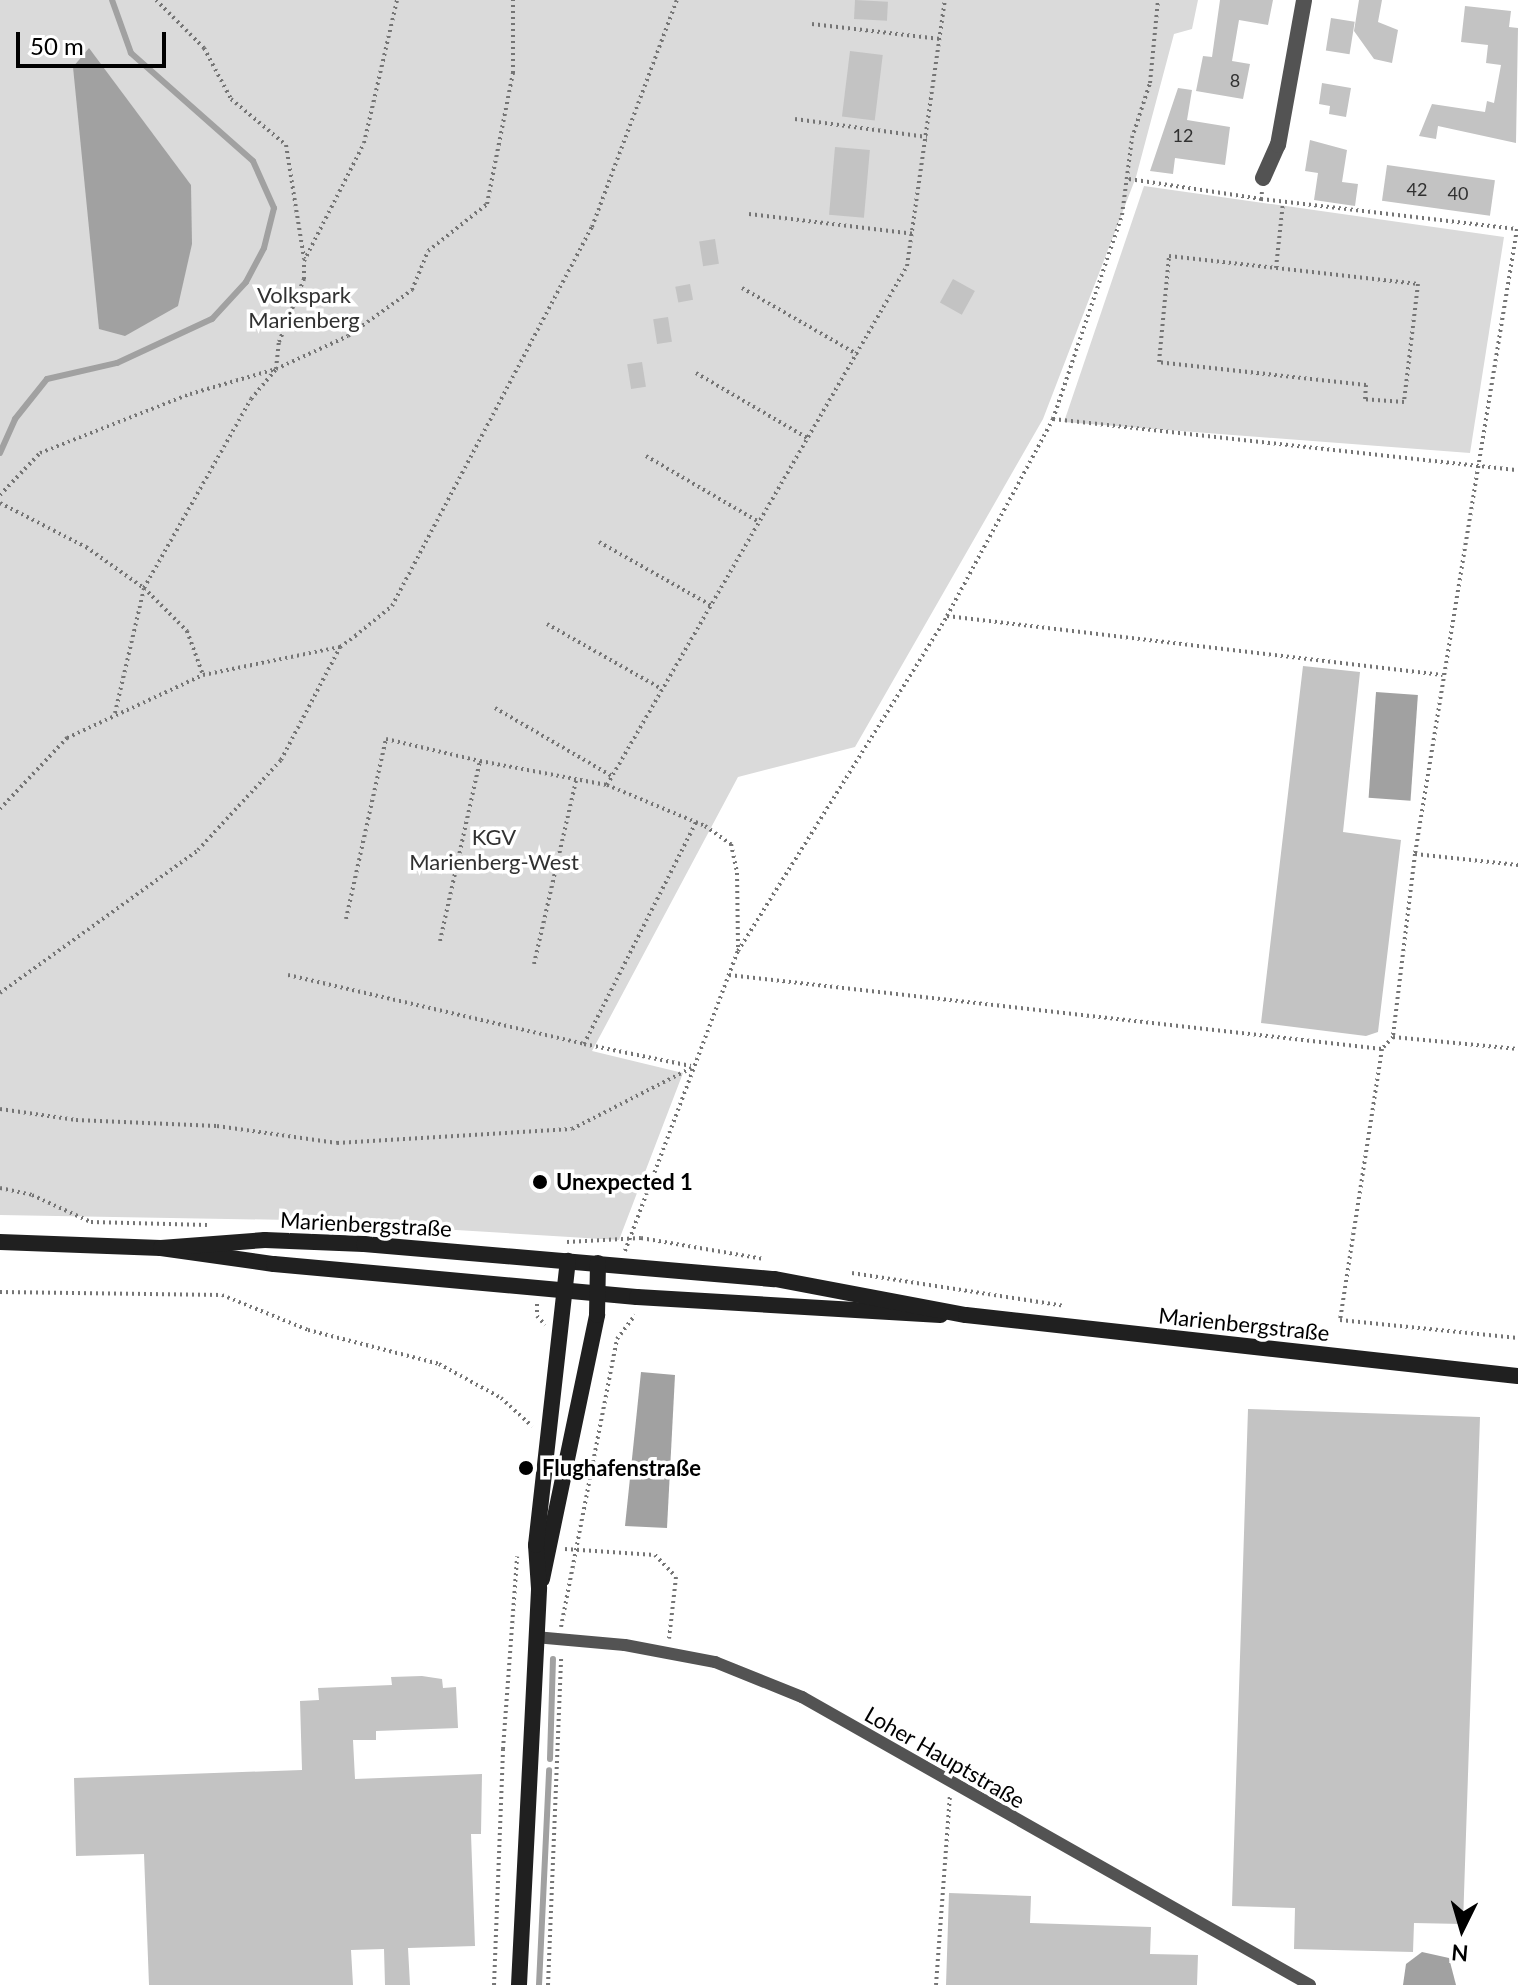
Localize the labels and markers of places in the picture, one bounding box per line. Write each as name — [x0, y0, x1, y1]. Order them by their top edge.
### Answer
place label: Unexpected 1 — [556, 1169, 693, 1195]
marker: Unexpected 1 — [531, 1173, 549, 1191]
place label: Flughafenstraße — [542, 1455, 701, 1481]
marker: Flughafenstraße — [517, 1459, 535, 1477]

